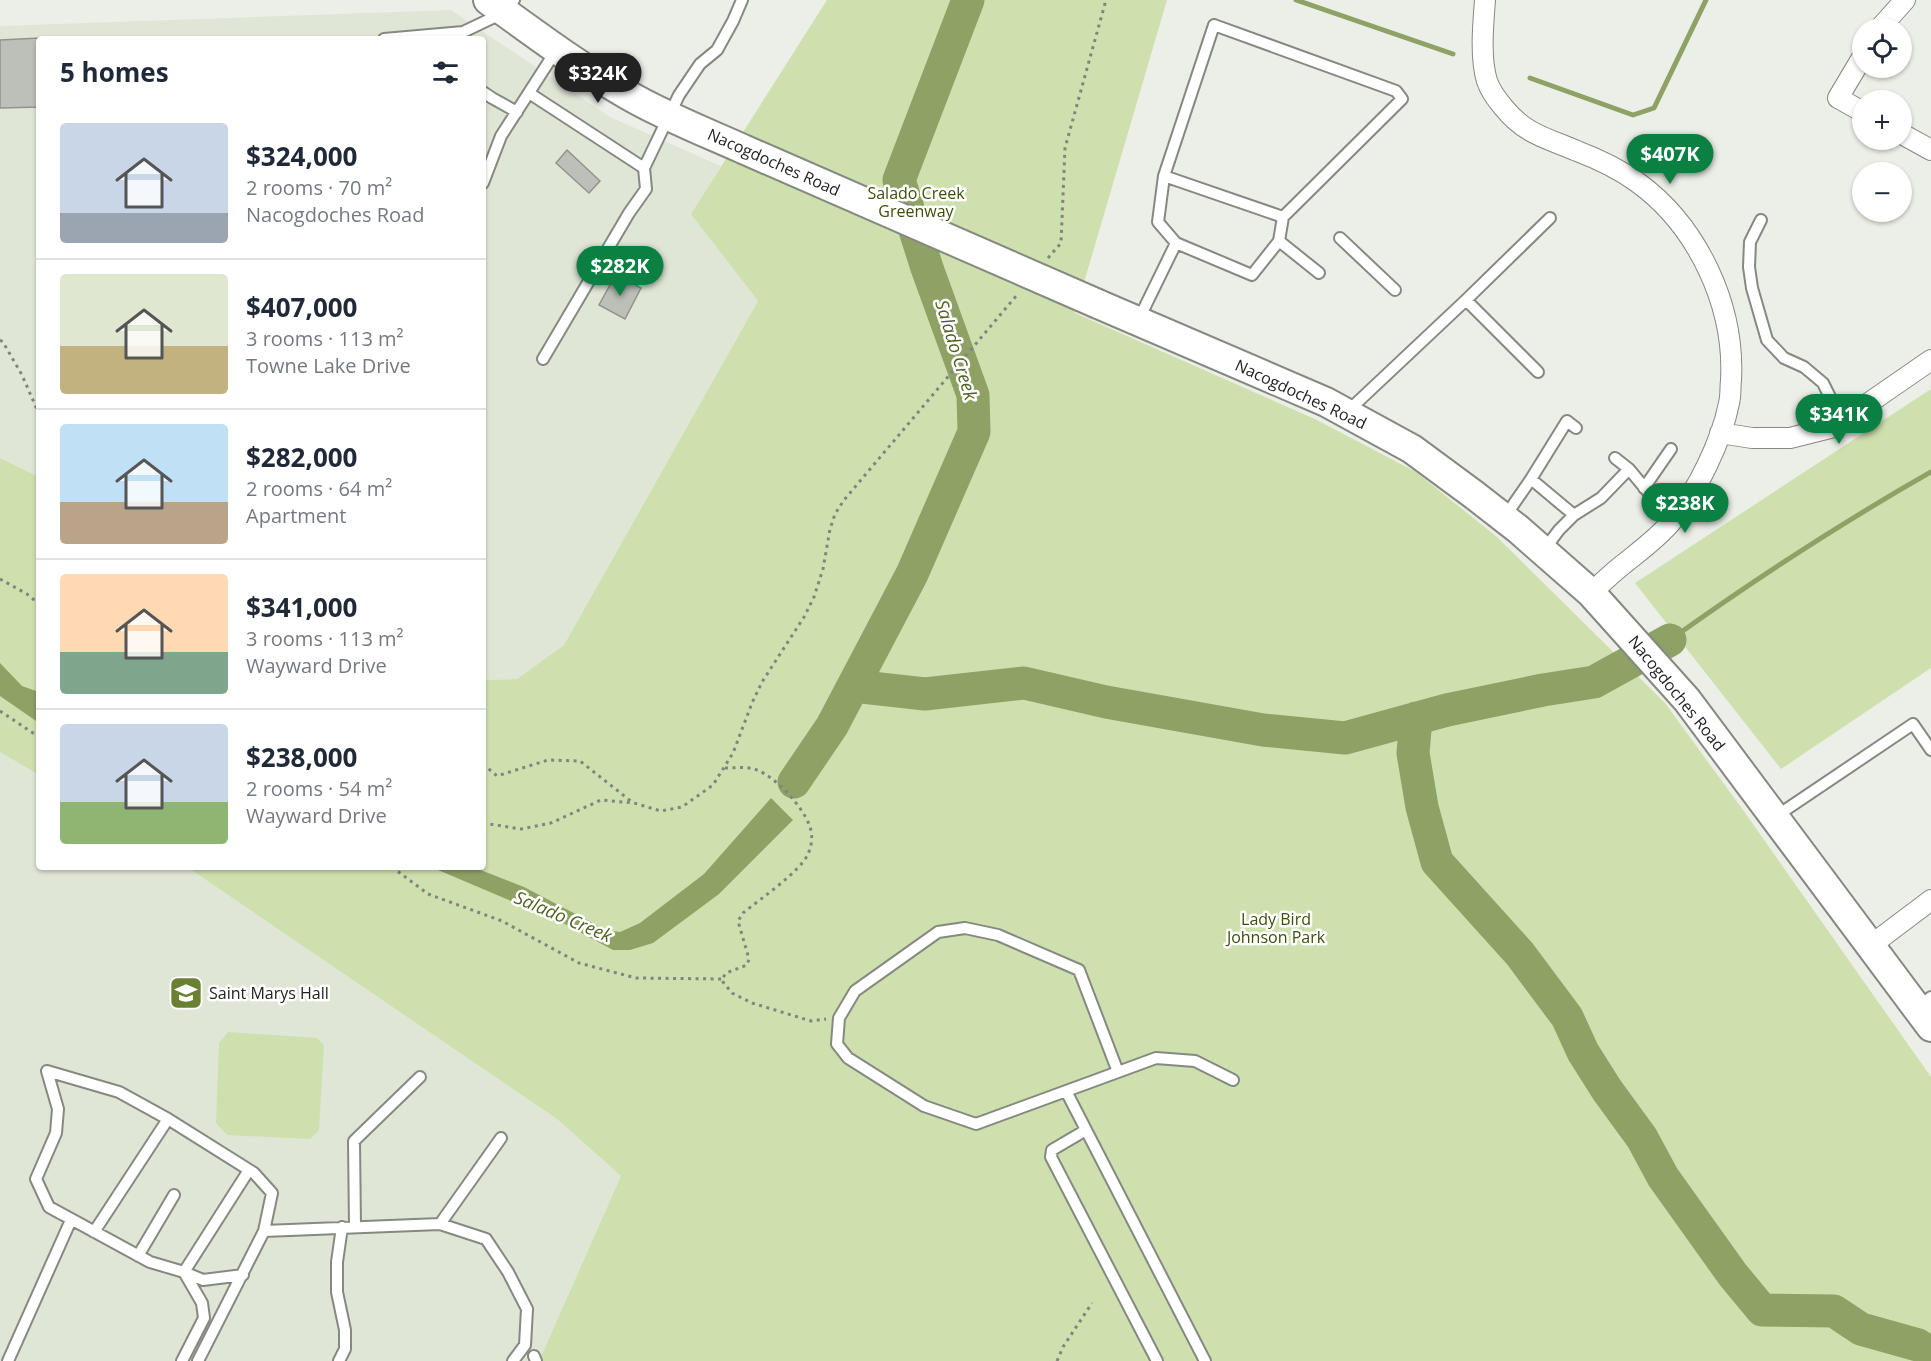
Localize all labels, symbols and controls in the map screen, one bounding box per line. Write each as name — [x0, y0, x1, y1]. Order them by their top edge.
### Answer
map controls — [1852, 18, 1912, 222]
button: locate — [1852, 18, 1912, 78]
pin: $324K — [556, 53, 640, 104]
text: 5 homes — [60, 54, 169, 90]
icon: filters — [429, 56, 462, 89]
text: $324K — [568, 59, 628, 86]
button: + — [1852, 90, 1912, 150]
street label: Nacogdoches Road — [704, 123, 844, 201]
pin: $407K — [1628, 134, 1712, 185]
text: $324,000 — [246, 138, 357, 174]
text: $407K — [1640, 140, 1700, 167]
icon: home — [108, 147, 180, 219]
button: − — [1852, 162, 1912, 222]
text: 2 rooms · 70 m² — [246, 174, 392, 201]
park label: Salado Creek Greenway — [867, 182, 965, 222]
text: Nacogdoches Road — [246, 201, 424, 228]
pin: $282K — [578, 246, 662, 297]
text: $282K — [590, 252, 650, 279]
text: $407,000 — [246, 289, 357, 325]
water label: Salado Creek — [930, 297, 984, 404]
icon: home — [108, 298, 180, 370]
text: 3 rooms · 113 m² — [246, 325, 404, 352]
text: Towne Lake Drive — [246, 352, 411, 379]
street label: Nacogdoches Road — [1232, 354, 1370, 434]
pin: $341K — [1797, 394, 1881, 445]
text: $341K — [1809, 400, 1869, 427]
text: $282,000 — [246, 439, 357, 475]
icon: home — [108, 448, 180, 520]
text: 2 rooms · 64 m² — [246, 475, 392, 502]
pin: $238K — [1643, 483, 1727, 534]
text: $238K — [1655, 489, 1715, 516]
text: Apartment — [246, 502, 346, 529]
text: $341,000 — [246, 589, 357, 625]
icon: home — [108, 598, 180, 670]
text: 3 rooms · 113 m² — [246, 625, 404, 652]
street label: Nacogdoches Road — [1624, 631, 1730, 755]
text: Wayward Drive — [246, 652, 387, 679]
text: $238,000 — [246, 739, 357, 775]
icon: home — [108, 748, 180, 820]
text: 2 rooms · 54 m² — [246, 775, 392, 802]
text: Wayward Drive — [246, 802, 387, 829]
water label: Salado Creek — [511, 885, 617, 948]
park label: Lady Bird Johnson Park — [1225, 908, 1326, 948]
school or university icon: Saint Marys Hall — [168, 975, 204, 1011]
place label: Saint Marys Hall — [209, 982, 329, 1004]

